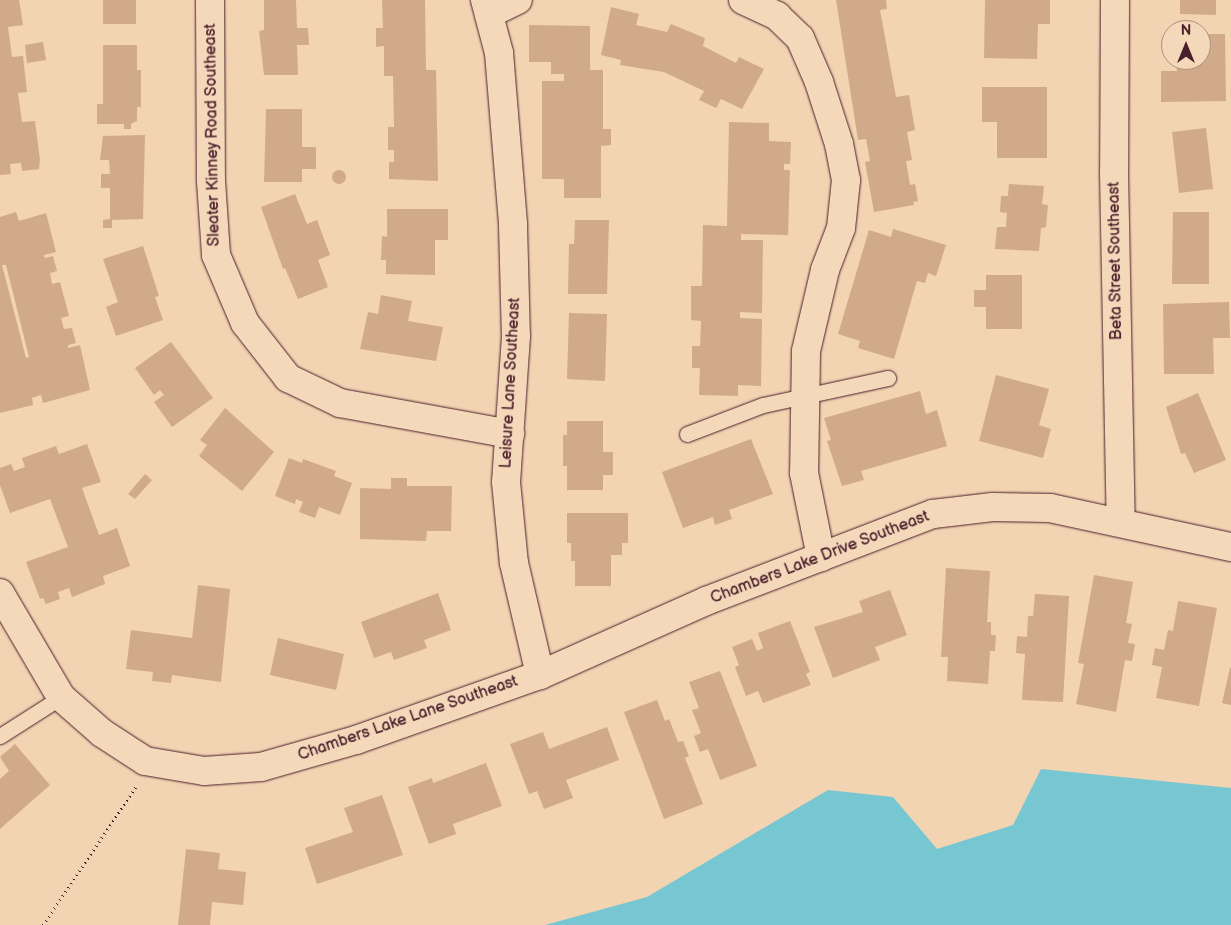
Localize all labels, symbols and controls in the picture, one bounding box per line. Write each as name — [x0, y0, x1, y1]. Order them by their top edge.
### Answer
north arrow — [1161, 20, 1211, 70]
text: N — [1181, 22, 1191, 39]
street label: Sleater Kinney Road Southeast — [201, 23, 225, 247]
street label: Beta Street Southeast — [1105, 181, 1127, 341]
street label: Leisure Lane Southeast — [497, 297, 525, 469]
street label: Chambers Lake Drive Southeast — [708, 507, 932, 609]
street label: Chambers Lake Lane Southeast — [295, 672, 521, 766]

